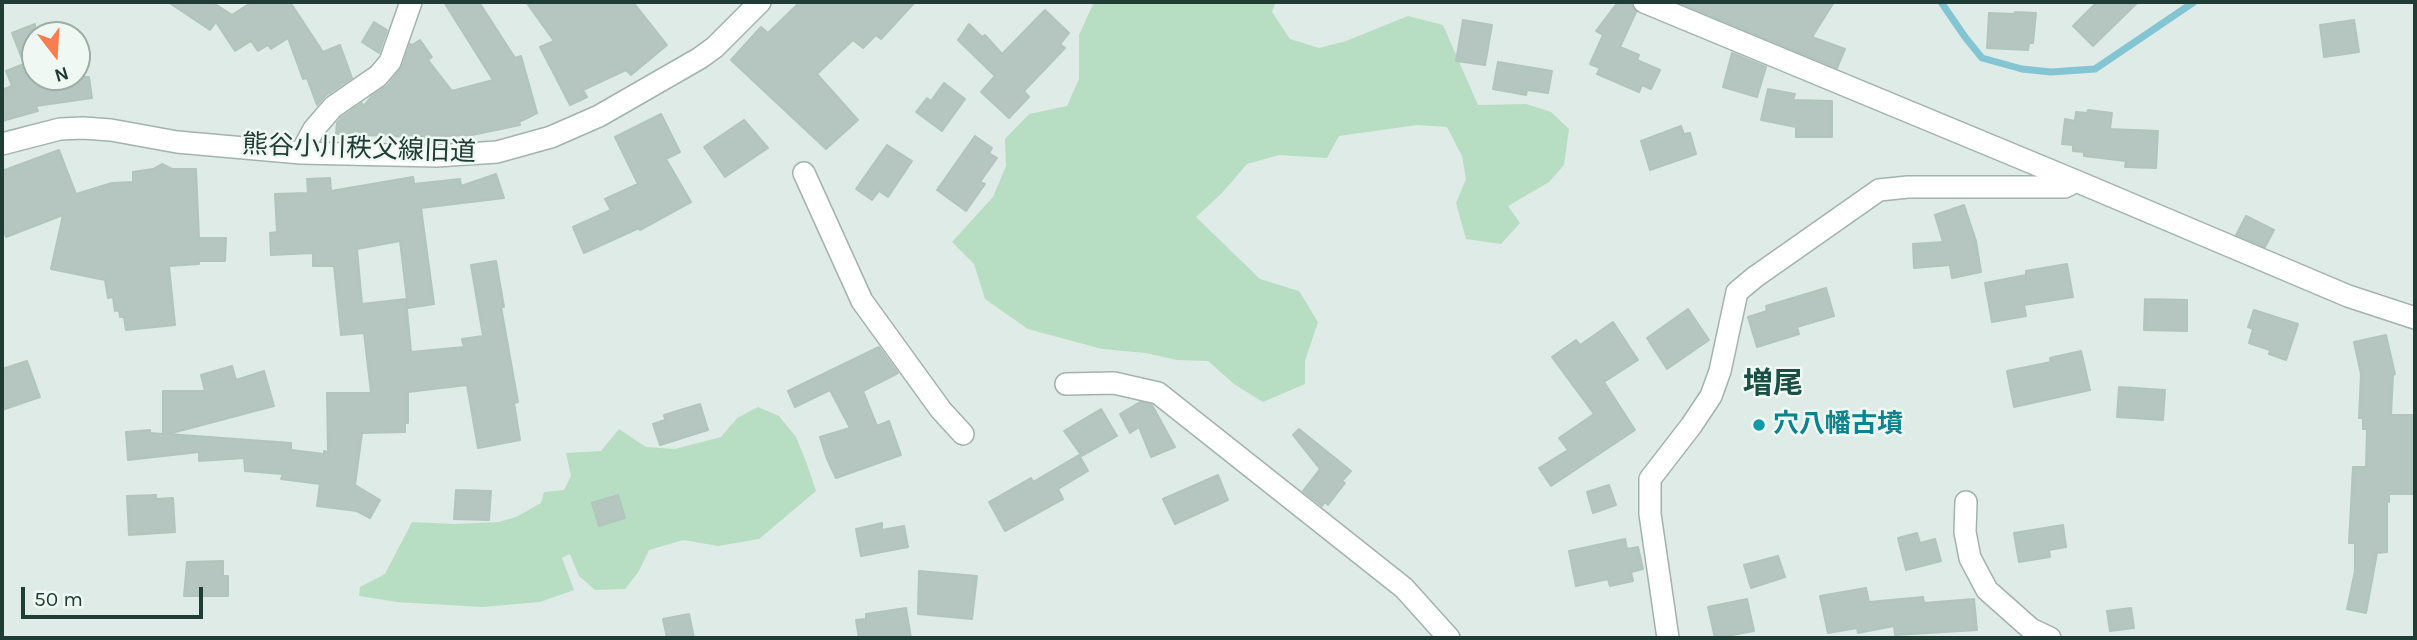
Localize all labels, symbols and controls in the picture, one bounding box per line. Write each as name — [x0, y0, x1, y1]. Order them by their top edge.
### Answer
north arrow — [21, 21, 91, 91]
text: N — [52, 62, 71, 87]
street label: 熊谷小川秩父線旧道 — [242, 129, 476, 169]
district label: 増尾 — [1743, 366, 1803, 402]
place label: 穴八幡古墳 — [1773, 409, 1903, 441]
marker: 穴八幡古墳 — [1751, 417, 1767, 433]
scale bar — [24, 574, 206, 618]
text: 50 m — [34, 587, 83, 611]

